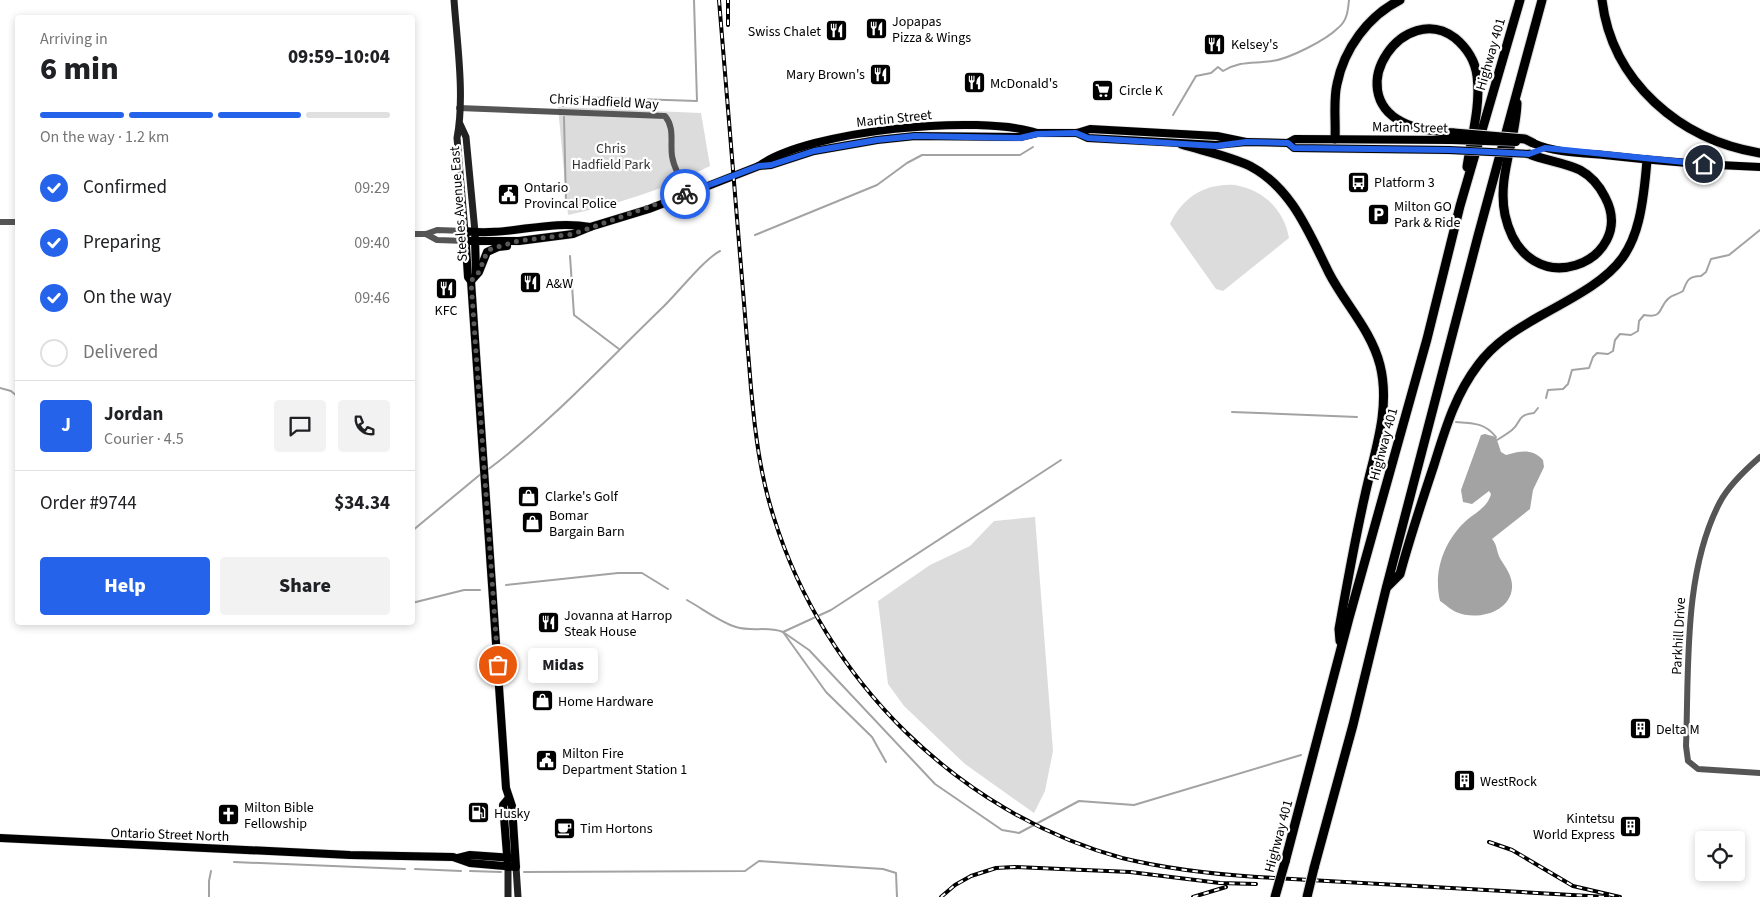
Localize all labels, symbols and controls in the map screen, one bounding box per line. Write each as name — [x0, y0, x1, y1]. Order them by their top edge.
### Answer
place label: Jopapas Pizza & Wings — [892, 12, 971, 48]
street label: Highway 401 — [1471, 16, 1511, 93]
restaurant icon: Jopapas Pizza & Wings — [864, 17, 888, 41]
restaurant icon: Swiss Chalet — [825, 19, 849, 43]
place label: Swiss Chalet — [748, 22, 821, 42]
text: Arriving in — [40, 28, 108, 50]
restaurant icon: Kelsey's — [1203, 32, 1227, 56]
place label: Kelsey's — [1231, 35, 1278, 55]
text: 09:59–10:04 — [288, 44, 390, 71]
text: 6 min — [40, 46, 119, 92]
restaurant icon: Mary Brown's — [869, 62, 893, 86]
place label: Mary Brown's — [786, 65, 865, 85]
restaurant icon: McDonald's — [962, 71, 986, 95]
place label: McDonald's — [990, 74, 1058, 94]
supermarket icon: Circle K — [1091, 78, 1115, 102]
place label: Circle K — [1119, 81, 1164, 101]
street label: Chris Hadfield Way — [549, 89, 660, 115]
street label: Martin Street — [855, 105, 933, 133]
street label: Martin Street — [1372, 117, 1448, 139]
text: On the way · 1.2 km — [40, 126, 169, 148]
park label: Chris Hadfield Park — [572, 139, 650, 175]
pin — [1683, 143, 1725, 185]
street label: Steeles Avenue East — [445, 145, 473, 262]
icon: home — [1690, 150, 1718, 178]
courier — [660, 169, 710, 219]
bus stop icon: Platform 3 — [1346, 170, 1370, 194]
place label: Platform 3 — [1374, 173, 1435, 193]
icon: check — [40, 174, 68, 202]
text: Confirmed — [83, 174, 167, 201]
text: 09:29 — [354, 177, 390, 199]
place label: Ontario Provincal Police — [524, 178, 617, 214]
icon: bike — [671, 180, 699, 208]
public building icon: Ontario Provincal Police — [496, 183, 520, 207]
place label: Milton GO Park & Ride — [1394, 197, 1460, 233]
parking icon: Milton GO Park & Ride — [1366, 202, 1390, 226]
icon: check — [40, 229, 68, 257]
text: Preparing — [83, 229, 161, 256]
text: 09:40 — [354, 232, 390, 254]
restaurant icon: A&W — [518, 271, 542, 295]
place label: A&W — [546, 274, 573, 294]
restaurant icon: KFC — [434, 276, 458, 300]
icon: check — [40, 284, 68, 312]
text: On the way — [83, 284, 172, 311]
text: 09:46 — [354, 287, 390, 309]
place label: KFC — [435, 301, 457, 321]
text: Delivered — [83, 339, 158, 366]
button: chat — [274, 400, 326, 452]
button: phone — [338, 400, 390, 452]
text: Jordan — [104, 401, 163, 428]
street label: Highway 401 — [1365, 406, 1403, 483]
text: J — [61, 412, 71, 439]
text: Courier · 4.5 — [104, 428, 184, 450]
shop icon: Clarke's Golf — [517, 484, 541, 508]
place label: Clarke's Golf — [545, 487, 619, 507]
text: Order #9744 — [40, 490, 137, 517]
text: $34.34 — [334, 490, 390, 517]
place label: Bomar Bargain Barn — [549, 506, 625, 542]
shop icon: Bomar Bargain Barn — [521, 511, 545, 535]
button: Help — [40, 557, 210, 615]
button: Share — [220, 557, 390, 615]
street label: Parkhill Drive — [1667, 597, 1691, 675]
place label: Jovanna at Harrop Steak House — [564, 606, 672, 642]
restaurant icon: Jovanna at Harrop Steak House — [536, 611, 560, 635]
pin — [477, 644, 519, 686]
callout: Midas — [528, 648, 598, 682]
icon: bag — [484, 651, 512, 679]
text: Midas — [542, 654, 584, 676]
shop icon: Home Hardware — [530, 689, 554, 713]
place label: Home Hardware — [558, 692, 653, 712]
building icon: Delta M — [1628, 717, 1652, 741]
place label: Delta M — [1656, 720, 1700, 740]
place label: Milton Fire Department Station 1 — [562, 744, 687, 780]
public building icon: Milton Fire Department Station 1 — [534, 749, 558, 773]
building icon: WestRock — [1452, 769, 1476, 793]
place label: WestRock — [1480, 772, 1537, 792]
place label: Milton Bible Fellowship — [244, 798, 314, 834]
street label: Highway 401 — [1260, 798, 1298, 875]
fuel station icon: Husky — [466, 801, 490, 825]
church icon: Milton Bible Fellowship — [216, 803, 240, 827]
place label: Husky — [494, 804, 531, 824]
place label: Kintetsu World Express — [1533, 809, 1615, 845]
building icon: Kintetsu World Express — [1619, 814, 1643, 838]
cafe icon: Tim Hortons — [552, 816, 576, 840]
place label: Tim Hortons — [580, 819, 653, 839]
street label: Ontario Street North — [110, 823, 230, 847]
map controls — [1695, 831, 1745, 881]
button: locate — [1695, 831, 1745, 881]

